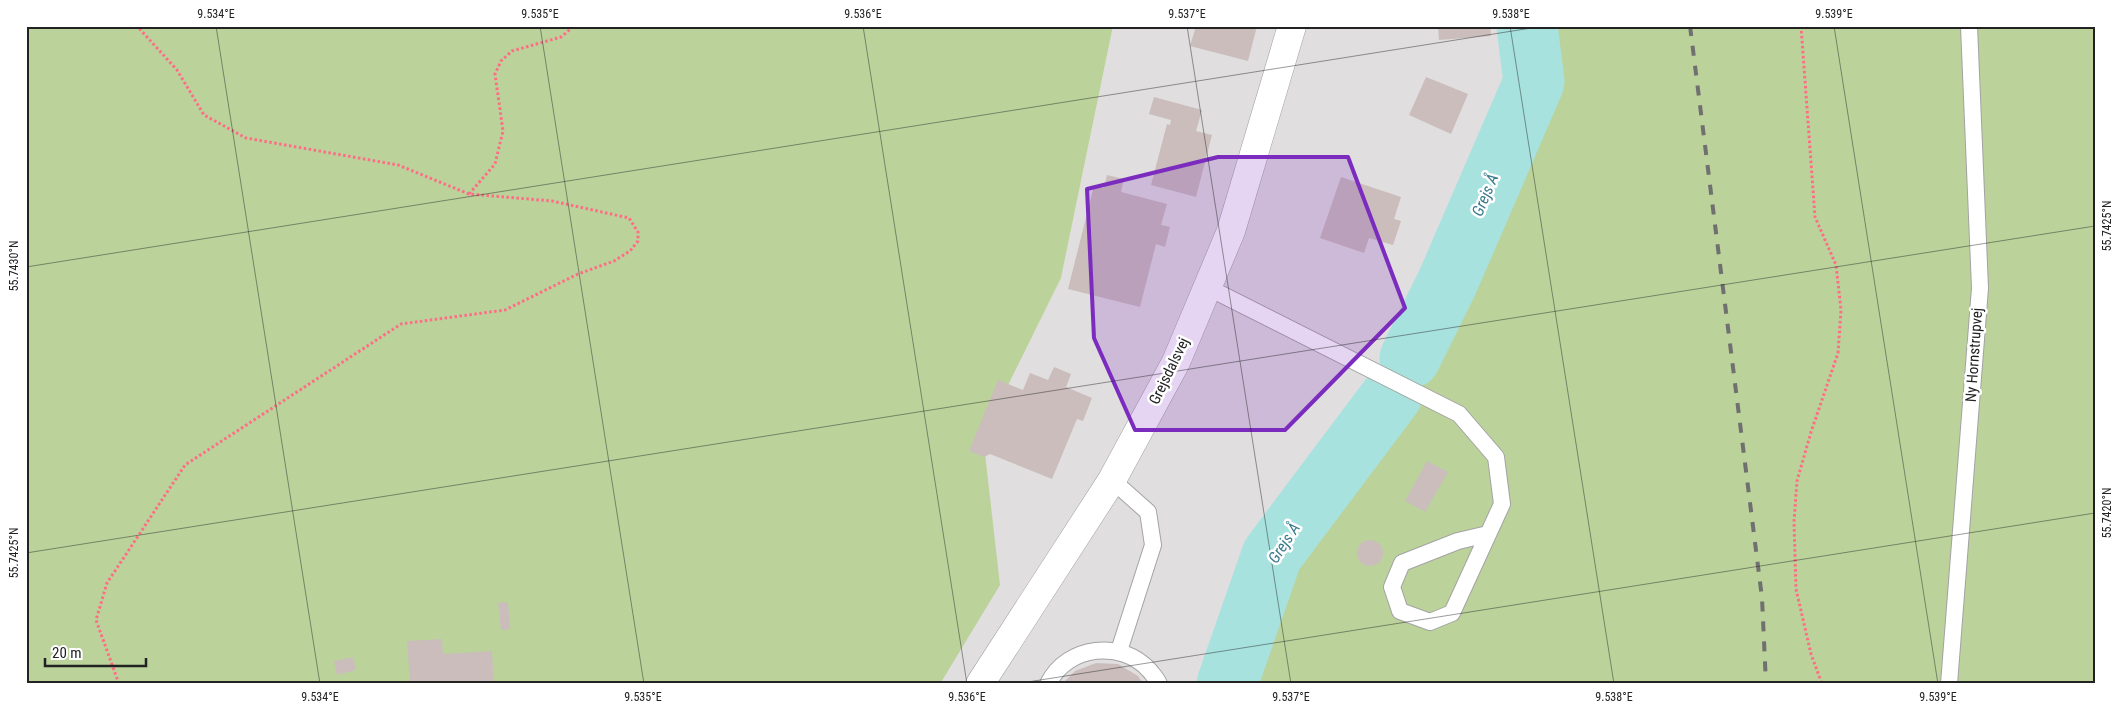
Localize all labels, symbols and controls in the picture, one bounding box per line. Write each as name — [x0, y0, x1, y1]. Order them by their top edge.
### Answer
text: 9.534°E — [197, 7, 235, 21]
text: 9.535°E — [521, 7, 559, 21]
text: 9.536°E — [844, 7, 882, 21]
text: 9.537°E — [1168, 7, 1206, 21]
text: 9.538°E — [1492, 7, 1530, 21]
text: 9.539°E — [1815, 7, 1853, 21]
water label: Grejs Å — [1467, 171, 1502, 219]
text: 55.7425°N — [2100, 201, 2114, 251]
text: 55.7430°N — [7, 241, 21, 291]
street label: Ny Hornstrupvej — [1962, 307, 1986, 403]
street label: Grejsdalsvej — [1145, 335, 1193, 407]
text: 55.7420°N — [2100, 488, 2114, 538]
water label: Grejs Å — [1263, 519, 1304, 567]
text: 55.7425°N — [7, 528, 21, 578]
scale bar — [45, 635, 146, 667]
text: 20 m — [52, 644, 82, 662]
text: 9.534°E — [301, 690, 339, 704]
text: 9.535°E — [624, 690, 662, 704]
text: 9.536°E — [948, 690, 986, 704]
text: 9.537°E — [1272, 690, 1310, 704]
text: 9.538°E — [1595, 690, 1633, 704]
text: 9.539°E — [1919, 690, 1957, 704]

